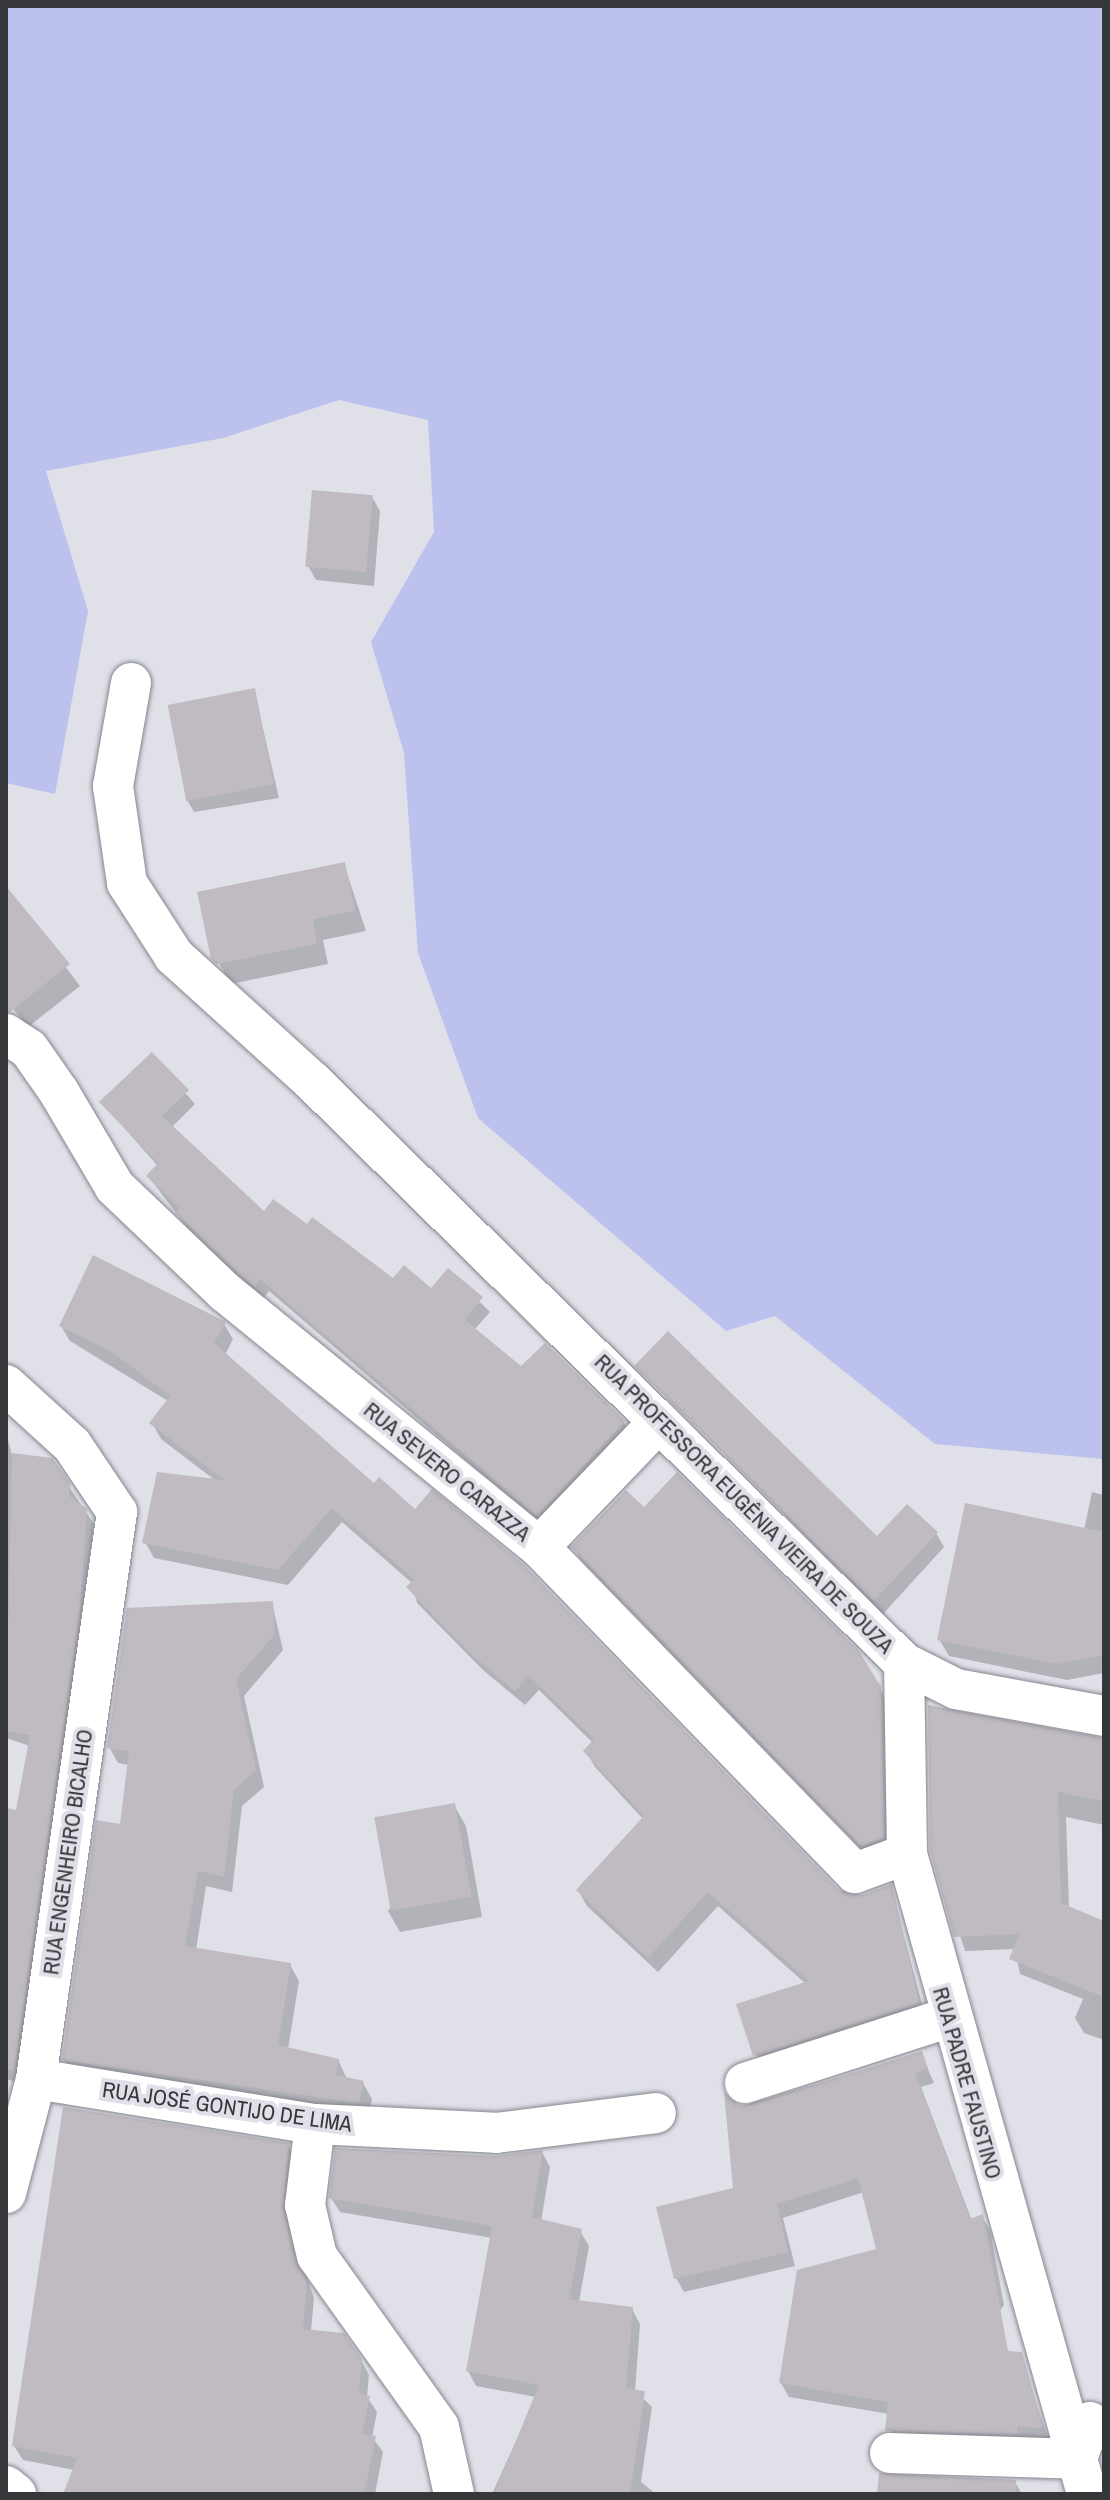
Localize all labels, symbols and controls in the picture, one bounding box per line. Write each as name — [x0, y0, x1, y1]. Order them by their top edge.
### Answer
street label: RUA PROFESSORA EUGÊNIA VIEIRA DE SOUZA — [588, 1348, 900, 1660]
street label: RUA SEVERO CARAZZA — [358, 1396, 536, 1548]
street label: RUA ENGENHEIRO BICALHO — [38, 1727, 98, 1977]
street label: RUA PADRE FAUSTINO — [927, 1984, 1007, 2182]
street label: RUA JOSÉ GONTIJO DE LIMA — [100, 2076, 354, 2138]

